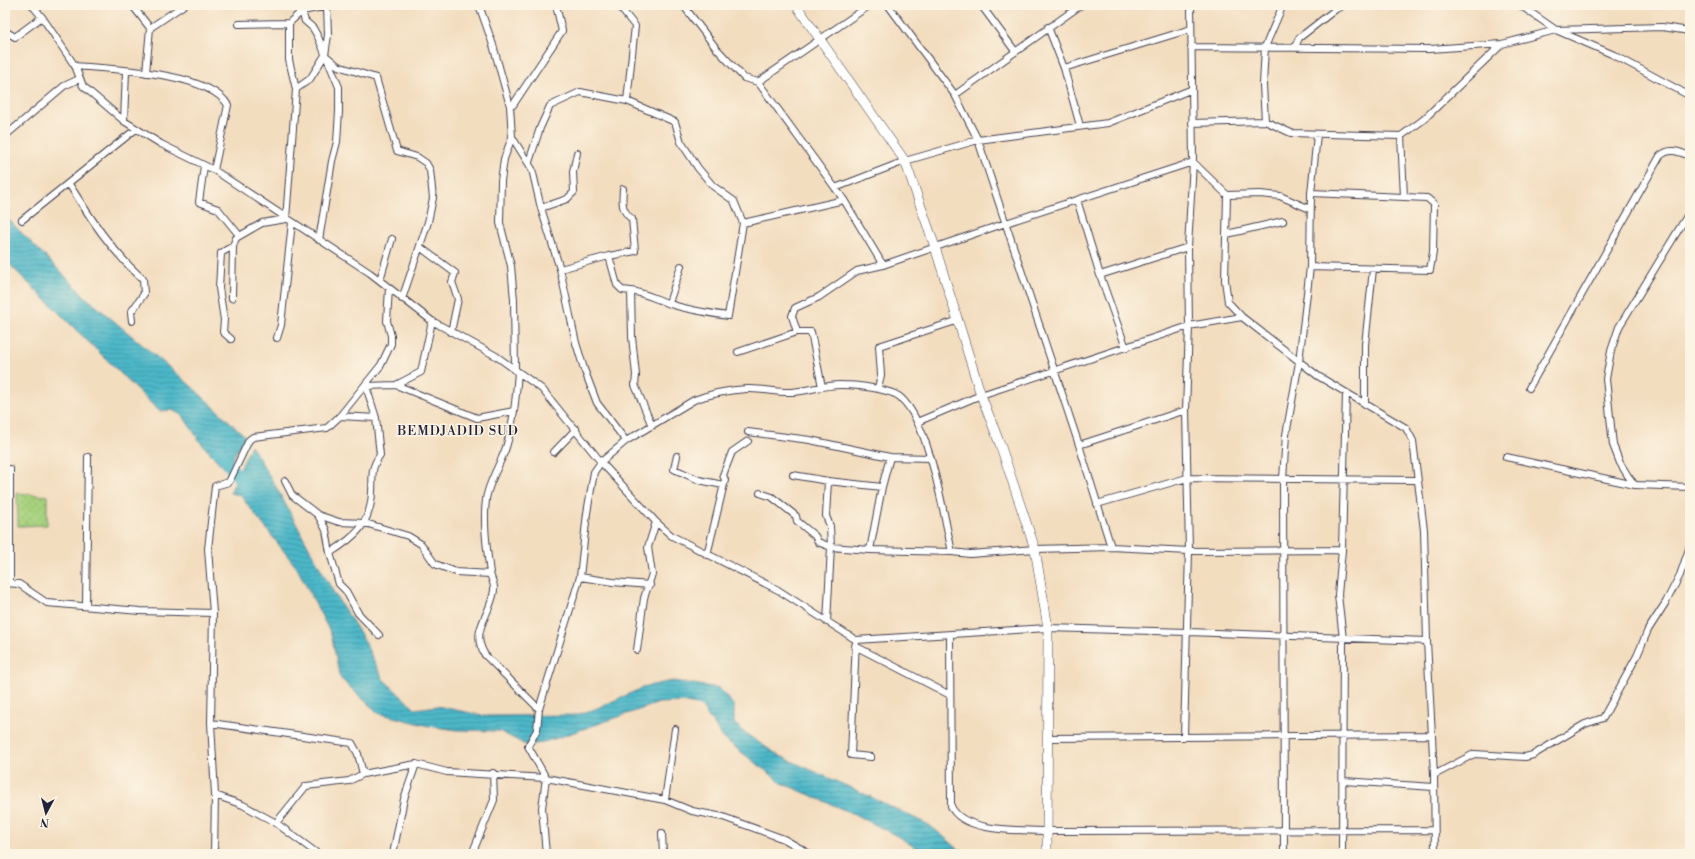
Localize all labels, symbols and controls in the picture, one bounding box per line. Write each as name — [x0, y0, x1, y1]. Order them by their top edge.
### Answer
district label: BEMDJADID SUD — [396, 423, 519, 439]
north arrow — [26, 793, 66, 833]
text: N — [39, 814, 50, 829]

